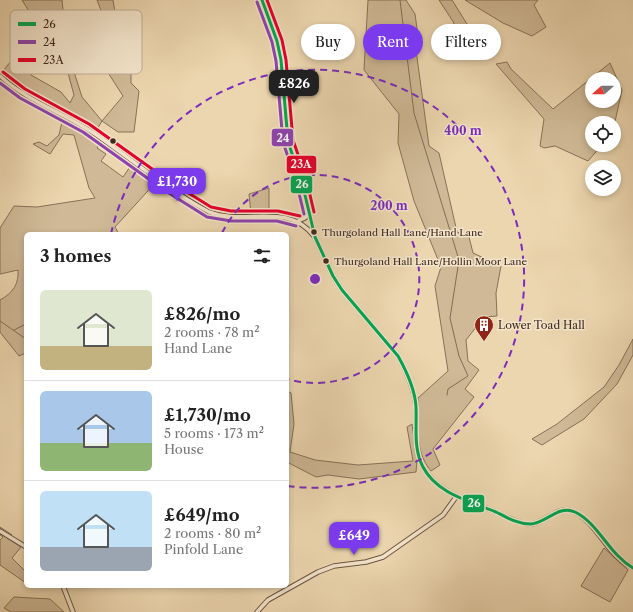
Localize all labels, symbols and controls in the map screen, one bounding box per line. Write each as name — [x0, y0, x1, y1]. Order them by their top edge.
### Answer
legend — [10, 10, 142, 74]
text: 26 — [43, 17, 56, 31]
chip: Buy — [301, 24, 355, 60]
chip: Rent — [363, 24, 423, 60]
chip: Filters — [431, 24, 501, 60]
text: 24 — [43, 35, 56, 49]
text: 23A — [43, 53, 64, 67]
pin: £826 — [270, 70, 318, 104]
north arrow — [585, 72, 621, 108]
map controls — [585, 72, 621, 196]
text: £826 — [278, 75, 310, 91]
button: locate — [585, 116, 621, 152]
text: 400 m — [444, 123, 482, 138]
line badge: 24 — [271, 128, 294, 147]
text: 24 — [276, 131, 290, 145]
unlabelled marker — [108, 136, 118, 146]
line badge: 23A — [286, 155, 317, 174]
text: 23A — [290, 157, 312, 171]
button: layers — [585, 160, 621, 196]
pin: £1,730 — [144, 168, 210, 202]
text: £1,730 — [157, 173, 197, 189]
line badge: 26 — [290, 175, 313, 194]
text: 26 — [295, 177, 309, 191]
text: 200 m — [370, 198, 408, 213]
place label: Thurgoland Hall Lane/Hand Lane — [322, 226, 483, 239]
marker: Thurgoland Hall Lane/Hand Lane — [309, 227, 319, 237]
icon: filters — [251, 245, 273, 267]
text: 3 homes — [40, 246, 111, 266]
place label: Thurgoland Hall Lane/Hollin Moor Lane — [334, 255, 528, 268]
marker: Thurgoland Hall Lane/Hollin Moor Lane — [321, 256, 331, 266]
centre of rings — [308, 272, 322, 286]
text: £826/mo — [164, 304, 240, 324]
icon: home — [72, 306, 120, 354]
building icon: Lower Toad Hall — [473, 314, 495, 342]
place label: Lower Toad Hall — [498, 318, 585, 332]
text: 2 rooms · 78 m² — [164, 324, 260, 340]
text: Hand Lane — [164, 340, 232, 356]
text: £1,730/mo — [164, 405, 251, 425]
icon: home — [72, 407, 120, 455]
text: 5 rooms · 173 m² — [164, 425, 264, 441]
text: House — [164, 441, 204, 457]
line badge: 26 — [462, 494, 485, 513]
text: 26 — [467, 496, 481, 510]
text: £649/mo — [164, 505, 239, 525]
icon: home — [72, 507, 120, 555]
pin: £649 — [330, 522, 378, 556]
text: 2 rooms · 80 m² — [164, 525, 261, 541]
text: £649 — [338, 527, 370, 543]
text: Pinfold Lane — [164, 541, 243, 557]

